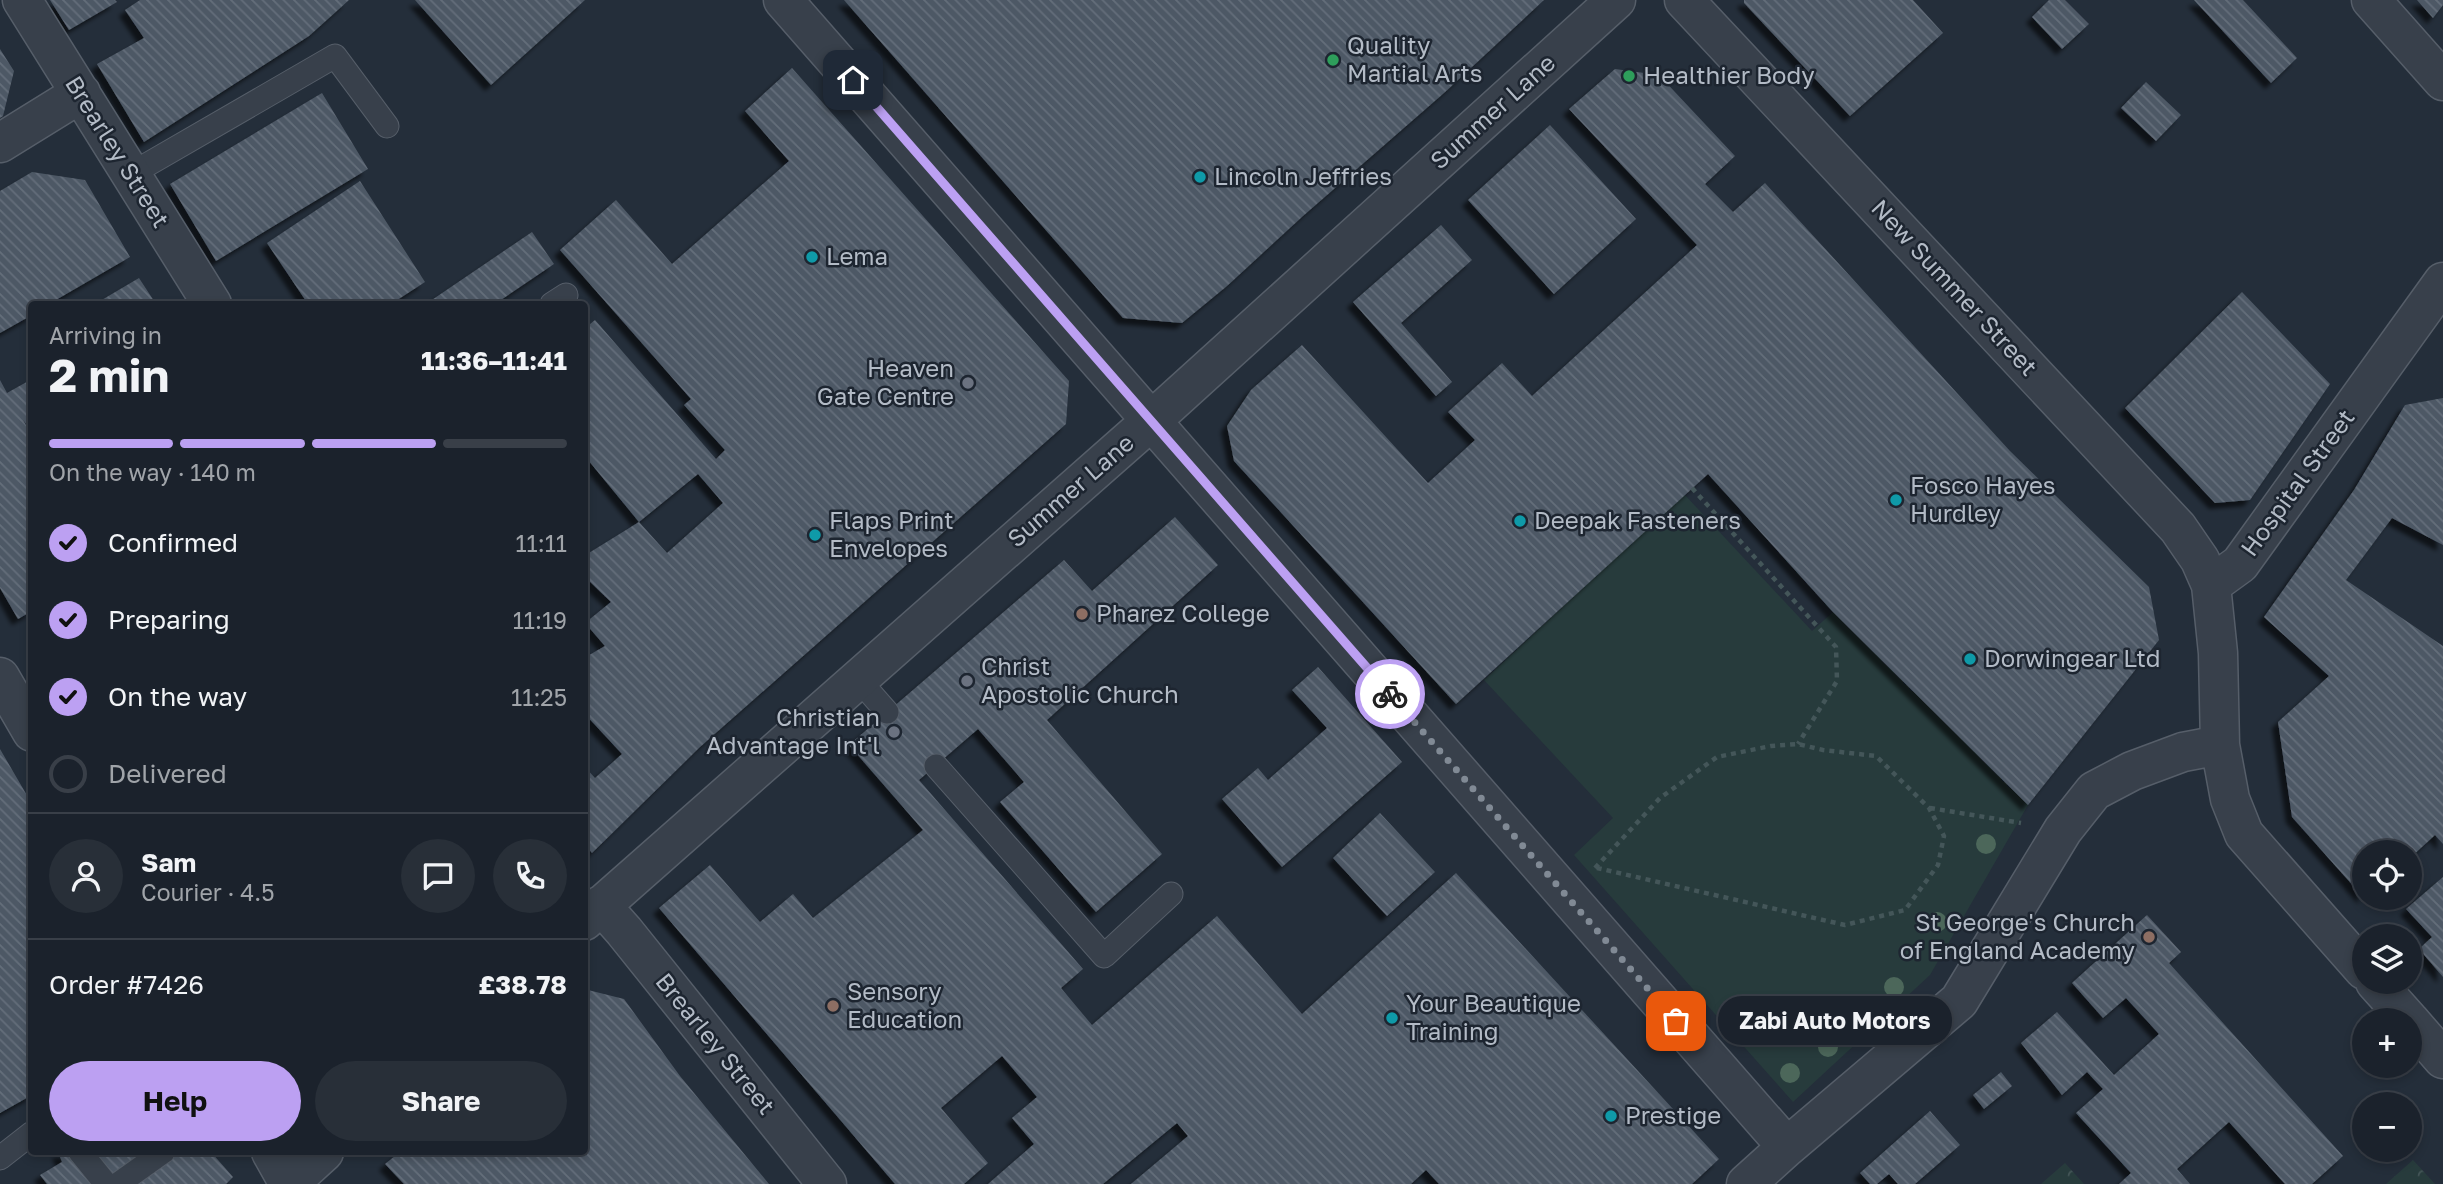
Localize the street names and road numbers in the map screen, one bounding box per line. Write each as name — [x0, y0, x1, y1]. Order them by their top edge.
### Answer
street label: Summer Lane — [1424, 47, 1560, 174]
street label: Brearley Street — [60, 70, 177, 232]
street label: New Summer Street — [1866, 193, 2044, 381]
street label: Hospital Street — [2234, 403, 2360, 561]
street label: Summer Lane — [1001, 427, 1139, 553]
street label: Brearley Street — [650, 967, 782, 1120]

